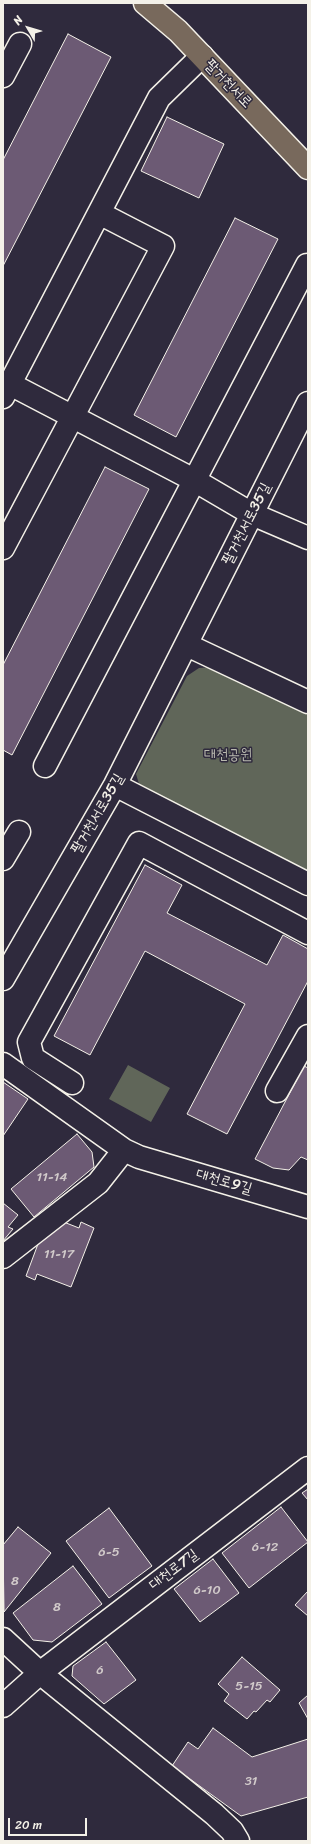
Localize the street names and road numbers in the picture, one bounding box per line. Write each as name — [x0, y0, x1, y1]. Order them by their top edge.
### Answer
street label: 팔거천서로 — [201, 56, 255, 112]
street label: 팔거천서로35길 — [219, 480, 275, 568]
street label: 팔거천서로35길 — [68, 771, 128, 857]
street label: 대천로9길 — [194, 1165, 254, 1199]
street label: 대천로7길 — [146, 1546, 202, 1594]

